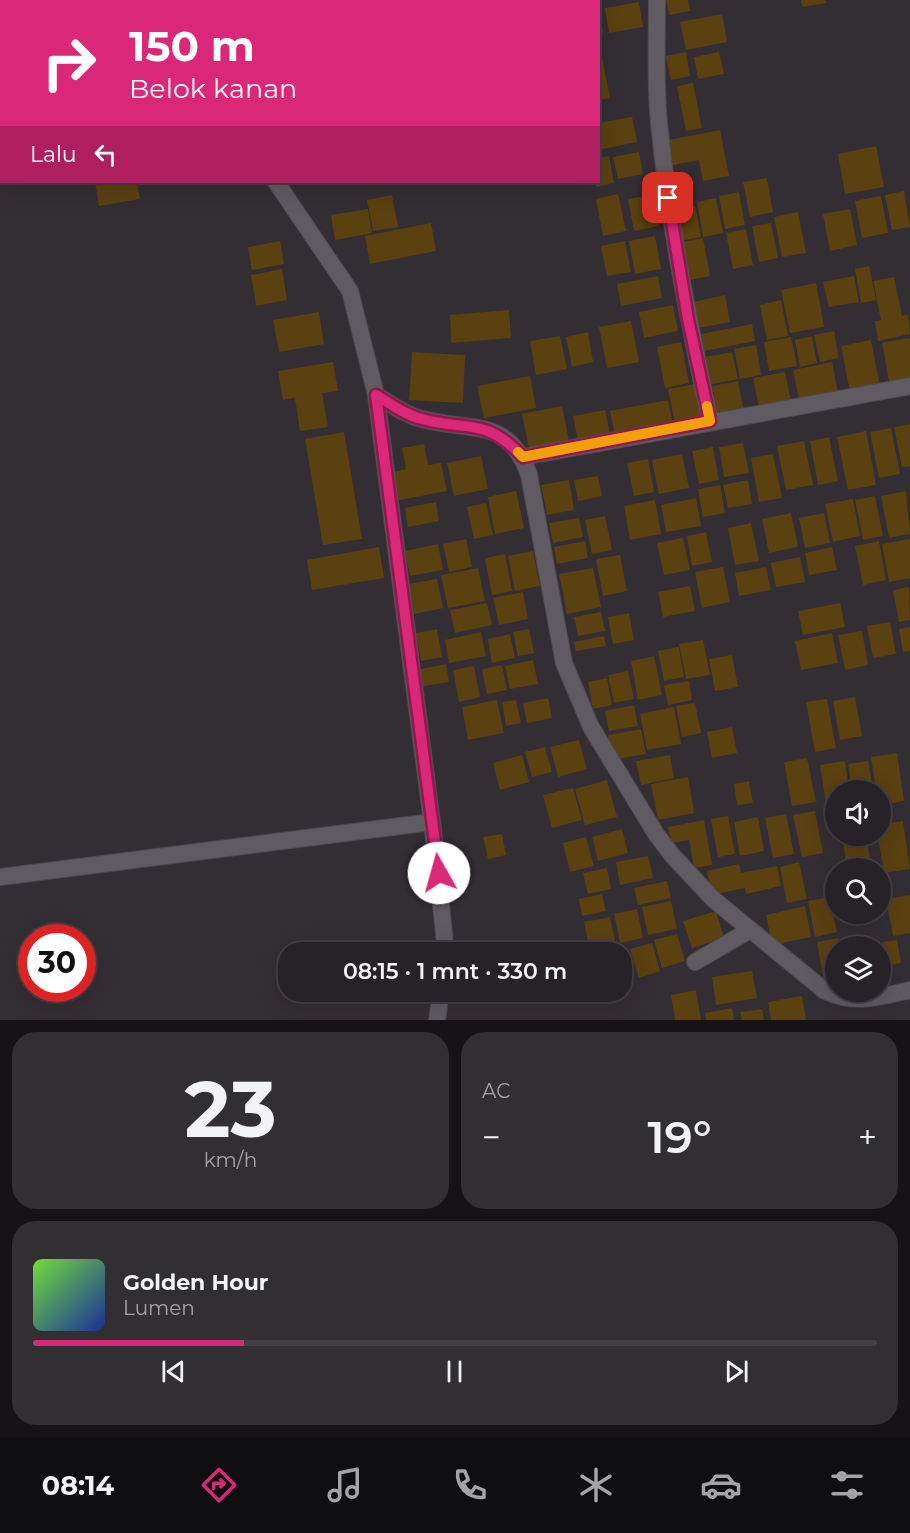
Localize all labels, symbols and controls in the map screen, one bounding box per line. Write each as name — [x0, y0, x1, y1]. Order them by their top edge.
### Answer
text: 150 m — [129, 20, 255, 72]
icon: right — [30, 24, 108, 102]
text: Belok kanan — [129, 72, 297, 105]
icon: left — [89, 138, 122, 171]
text: Lalu — [30, 141, 77, 168]
pin — [642, 172, 693, 223]
icon: arrive — [651, 181, 684, 214]
map controls — [825, 780, 891, 1002]
button: sound — [825, 780, 891, 846]
position arrow — [407, 841, 471, 905]
button: search — [825, 858, 891, 924]
speed limit sign: 30 — [18, 924, 96, 1002]
button: layers — [825, 936, 891, 1002]
text: 08:15 · 1 mnt · 330 m — [343, 958, 567, 985]
text: 23 — [184, 1061, 277, 1157]
text: AC — [482, 1079, 510, 1103]
text: 19° — [647, 1109, 712, 1164]
text: − — [482, 1117, 501, 1157]
text: + — [858, 1117, 877, 1157]
text: km/h — [204, 1148, 257, 1172]
text: Golden Hour — [123, 1269, 268, 1296]
text: Lumen — [123, 1296, 195, 1320]
icon: previous — [157, 1355, 190, 1388]
icon: pause — [438, 1355, 471, 1388]
icon: next — [720, 1355, 753, 1388]
icon: directions — [198, 1464, 240, 1506]
icon: music — [324, 1464, 366, 1506]
icon: phone — [449, 1464, 491, 1506]
icon: climate — [575, 1464, 617, 1506]
icon: car — [700, 1464, 742, 1506]
icon: filters — [826, 1464, 868, 1506]
text: 08:14 — [42, 1469, 114, 1502]

